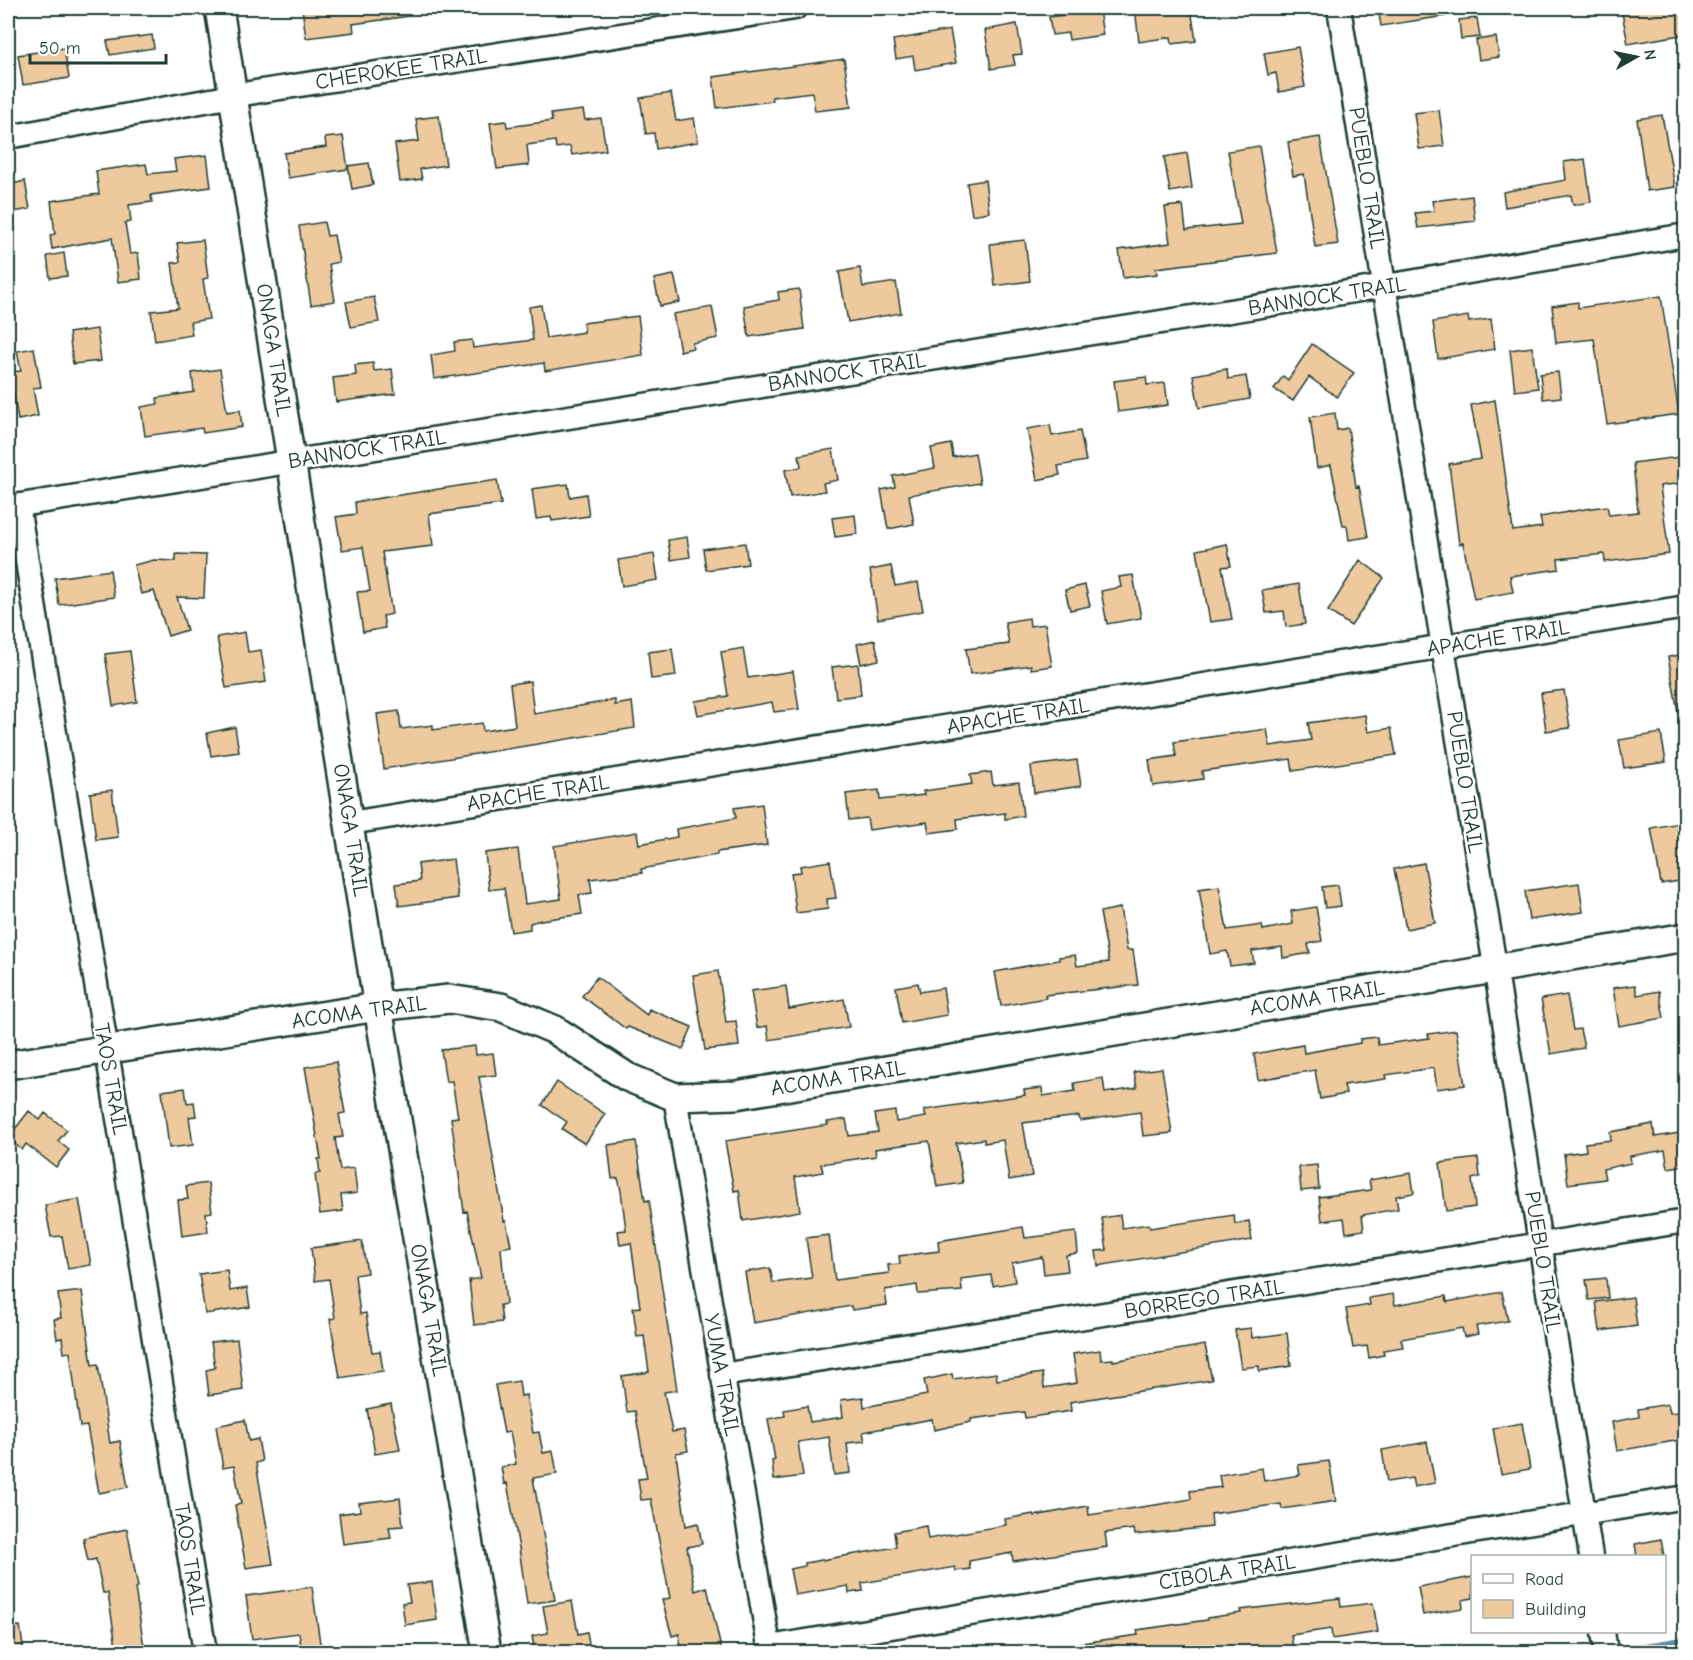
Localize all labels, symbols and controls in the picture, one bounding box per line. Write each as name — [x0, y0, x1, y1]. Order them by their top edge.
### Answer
scale bar — [30, 27, 166, 65]
north arrow — [1606, 27, 1666, 87]
text: 50 m — [39, 38, 81, 59]
street label: CHEROKEE TRAIL — [313, 43, 489, 95]
text: N — [1640, 48, 1660, 61]
street label: PUEBLO TRAIL — [1343, 105, 1391, 251]
street label: BANNOCK TRAIL — [1246, 271, 1408, 321]
street label: ONAGA TRAIL — [251, 282, 297, 418]
street label: BANNOCK TRAIL — [766, 347, 928, 397]
street label: BANNOCK TRAIL — [286, 424, 448, 474]
street label: APACHE TRAIL — [1425, 614, 1571, 662]
street label: APACHE TRAIL — [945, 692, 1091, 740]
street label: PUEBLO TRAIL — [1441, 709, 1489, 855]
street label: ONAGA TRAIL — [328, 762, 374, 898]
street label: APACHE TRAIL — [465, 769, 611, 817]
street label: ACOMA TRAIL — [1248, 975, 1386, 1021]
street label: ACOMA TRAIL — [290, 990, 428, 1034]
street label: TAOS TRAIL — [88, 1021, 134, 1137]
street label: ACOMA TRAIL — [769, 1055, 907, 1101]
street label: PUEBLO TRAIL — [1519, 1189, 1567, 1335]
street label: ONAGA TRAIL — [405, 1242, 453, 1378]
street label: BORREGO TRAIL — [1122, 1274, 1286, 1324]
street label: YUMA TRAIL — [698, 1312, 746, 1438]
street label: TAOS TRAIL — [168, 1501, 212, 1617]
street label: CIBOLA TRAIL — [1157, 1548, 1297, 1596]
legend — [1471, 1555, 1666, 1633]
text: Road — [1525, 1569, 1564, 1590]
text: Building — [1525, 1599, 1587, 1620]

